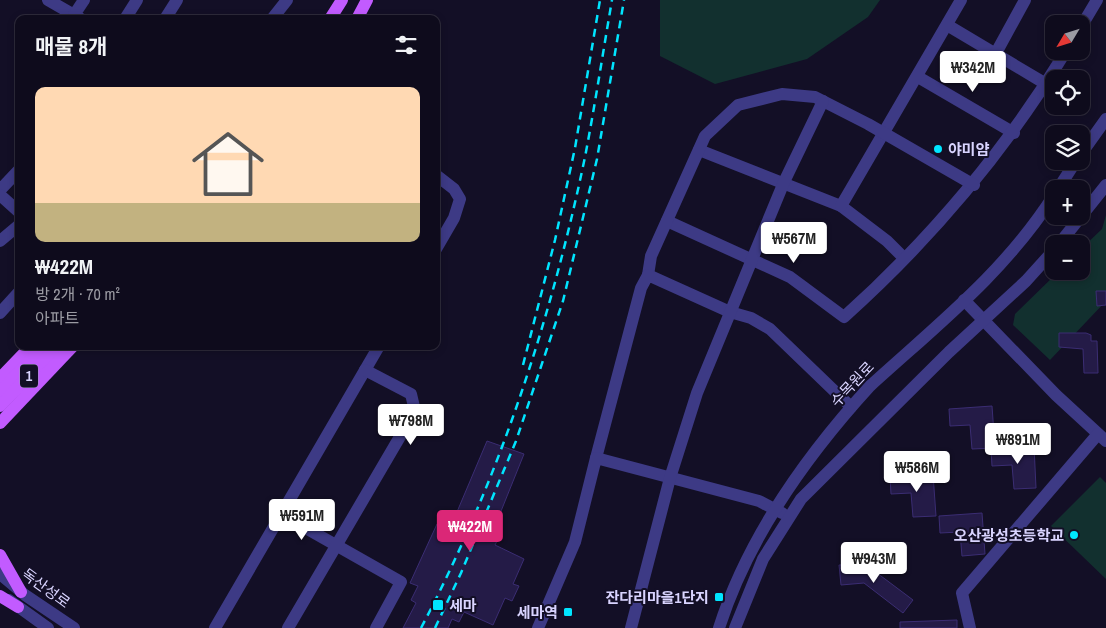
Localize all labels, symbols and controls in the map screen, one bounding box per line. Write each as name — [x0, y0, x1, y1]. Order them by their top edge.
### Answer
north arrow — [1045, 15, 1090, 60]
map controls — [1045, 15, 1090, 280]
icon: filters — [392, 31, 420, 59]
text: 매물 8개 — [35, 32, 107, 61]
pin: ₩342M — [938, 51, 1008, 93]
text: ₩342M — [951, 56, 995, 78]
button: locate — [1045, 70, 1090, 115]
icon: home — [183, 119, 273, 209]
button: layers — [1045, 125, 1090, 170]
place label: 야미얌 — [948, 139, 990, 160]
marker: 야미얌 — [932, 143, 944, 155]
button: + — [1045, 180, 1090, 225]
pin: ₩567M — [759, 222, 829, 264]
text: ₩567M — [772, 227, 816, 249]
button: − — [1045, 235, 1090, 280]
text: ₩422M — [35, 252, 93, 281]
text: 방 2개 · 70 m² — [35, 283, 120, 305]
text: 아파트 — [35, 307, 79, 329]
street label: 수목원로 — [825, 357, 879, 411]
road number: 1 — [20, 364, 38, 388]
pin: ₩798M — [376, 404, 446, 446]
text: ₩798M — [389, 409, 433, 431]
pin: ₩891M — [983, 422, 1053, 465]
text: ₩891M — [996, 428, 1040, 450]
pin: ₩586M — [882, 450, 952, 493]
text: ₩586M — [895, 456, 939, 478]
pin: ₩591M — [267, 498, 337, 541]
text: ₩591M — [280, 504, 324, 526]
pin: ₩422M — [435, 510, 505, 552]
text: ₩422M — [448, 515, 492, 537]
place label: 오산광성초등학교 — [954, 525, 1064, 546]
marker: 오산광성초등학교 — [1068, 529, 1080, 541]
pin: ₩943M — [839, 542, 909, 584]
text: ₩943M — [852, 547, 896, 569]
street label: 독산성로 — [17, 563, 75, 613]
place label: 잔다리마을1단지 — [606, 587, 709, 608]
marker: 잔다리마을1단지 — [713, 591, 725, 603]
place label: 세마 — [449, 595, 477, 616]
marker: 세마 — [431, 598, 445, 612]
place label: 세마역 — [517, 602, 558, 623]
marker: 세마역 — [562, 606, 574, 618]

